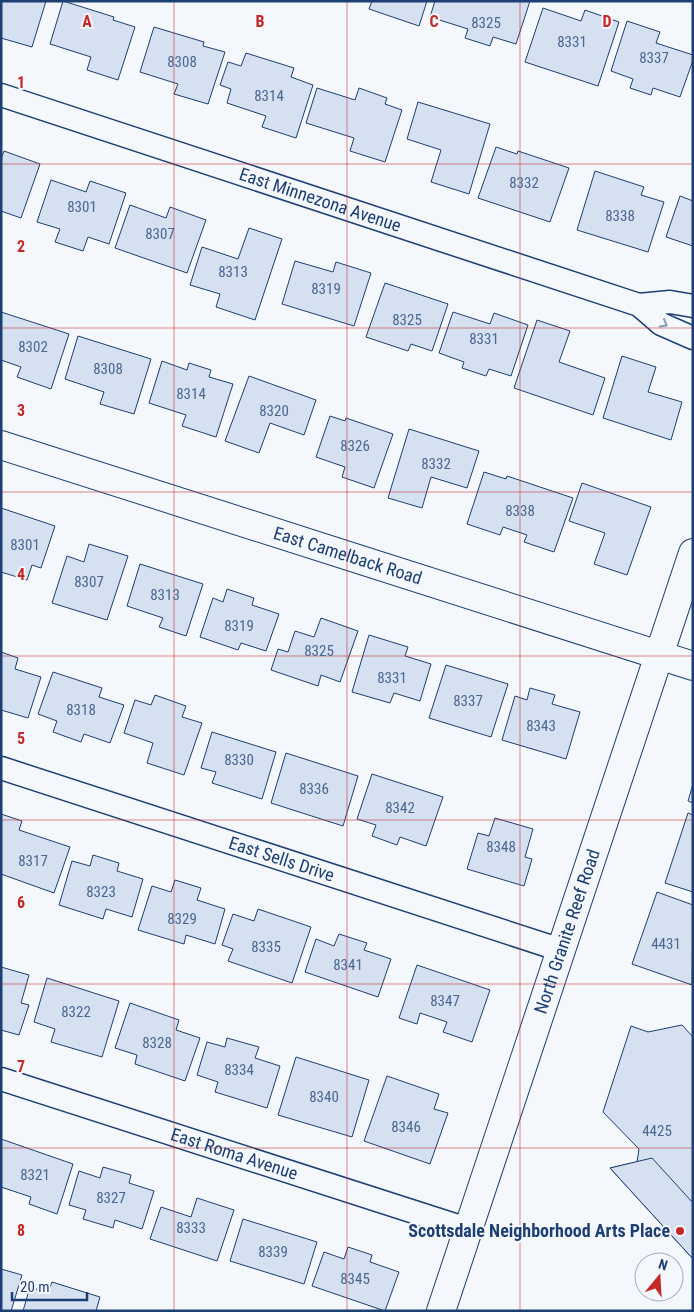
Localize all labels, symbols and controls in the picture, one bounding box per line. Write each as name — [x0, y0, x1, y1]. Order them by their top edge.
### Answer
text: A — [82, 12, 92, 31]
text: B — [256, 12, 265, 31]
text: C — [429, 12, 439, 31]
text: D — [602, 12, 612, 31]
house number: 8325 — [471, 14, 501, 32]
house number: 8331 — [557, 33, 587, 51]
house number: 8337 — [639, 49, 669, 67]
house number: 8308 — [167, 53, 197, 71]
text: 1 — [17, 73, 25, 92]
house number: 8314 — [254, 87, 284, 105]
street label: East Minnezona Avenue — [237, 163, 404, 236]
house number: 8332 — [509, 174, 539, 192]
house number: 8301 — [67, 198, 97, 216]
house number: 8338 — [605, 207, 635, 225]
house number: 8307 — [145, 225, 175, 243]
text: 2 — [17, 237, 25, 256]
house number: 8313 — [218, 263, 248, 281]
house number: 8319 — [311, 280, 341, 298]
house number: 8325 — [392, 311, 422, 329]
one-way arrow — [659, 318, 668, 328]
house number: 8331 — [469, 330, 499, 348]
house number: 8302 — [18, 338, 48, 356]
house number: 8308 — [93, 360, 123, 378]
house number: 8314 — [176, 385, 206, 403]
text: 3 — [17, 401, 25, 420]
house number: 8320 — [259, 402, 289, 420]
house number: 8326 — [340, 437, 370, 455]
house number: 8332 — [421, 455, 451, 473]
house number: 8338 — [505, 502, 535, 520]
street label: East Camelback Road — [271, 522, 425, 589]
house number: 8301 — [10, 536, 40, 554]
text: 4 — [17, 565, 25, 584]
house number: 8307 — [74, 573, 104, 591]
house number: 8313 — [150, 586, 180, 604]
house number: 8319 — [224, 617, 254, 635]
house number: 8325 — [304, 642, 334, 660]
house number: 8331 — [377, 669, 407, 687]
house number: 8337 — [453, 692, 483, 710]
house number: 8318 — [66, 701, 96, 719]
house number: 8343 — [526, 717, 556, 735]
text: 5 — [17, 729, 25, 748]
house number: 8330 — [224, 751, 254, 769]
house number: 8336 — [299, 780, 329, 798]
house number: 8342 — [385, 799, 415, 817]
street label: East Sells Drive — [226, 832, 337, 886]
house number: 8348 — [486, 838, 516, 856]
street label: North Granite Reef Road — [530, 846, 604, 1016]
house number: 8317 — [18, 852, 48, 870]
house number: 8323 — [86, 883, 116, 901]
text: 6 — [17, 893, 25, 912]
house number: 8329 — [167, 910, 197, 928]
house number: 4431 — [651, 935, 681, 953]
house number: 8335 — [251, 938, 281, 956]
house number: 8341 — [333, 956, 363, 974]
house number: 8347 — [430, 992, 460, 1010]
house number: 8322 — [61, 1003, 91, 1021]
house number: 8328 — [142, 1034, 172, 1052]
text: 7 — [17, 1057, 25, 1076]
house number: 8334 — [224, 1061, 254, 1079]
house number: 8340 — [309, 1088, 339, 1106]
house number: 8346 — [391, 1118, 421, 1136]
house number: 4425 — [642, 1122, 672, 1140]
street label: East Roma Avenue — [168, 1123, 300, 1184]
house number: 8321 — [20, 1166, 50, 1184]
house number: 8327 — [96, 1189, 126, 1207]
house number: 8333 — [176, 1219, 206, 1237]
place label: Scottsdale Neighborhood Arts Place — [408, 1220, 670, 1241]
text: 8 — [17, 1221, 25, 1240]
marker: Scottsdale Neighborhood Arts Place — [674, 1225, 686, 1237]
house number: 8339 — [258, 1243, 288, 1261]
north arrow — [634, 1252, 684, 1302]
text: N — [656, 1256, 670, 1274]
scale bar — [12, 1270, 88, 1302]
house number: 8345 — [340, 1270, 370, 1288]
text: 20 m — [20, 1278, 50, 1296]

